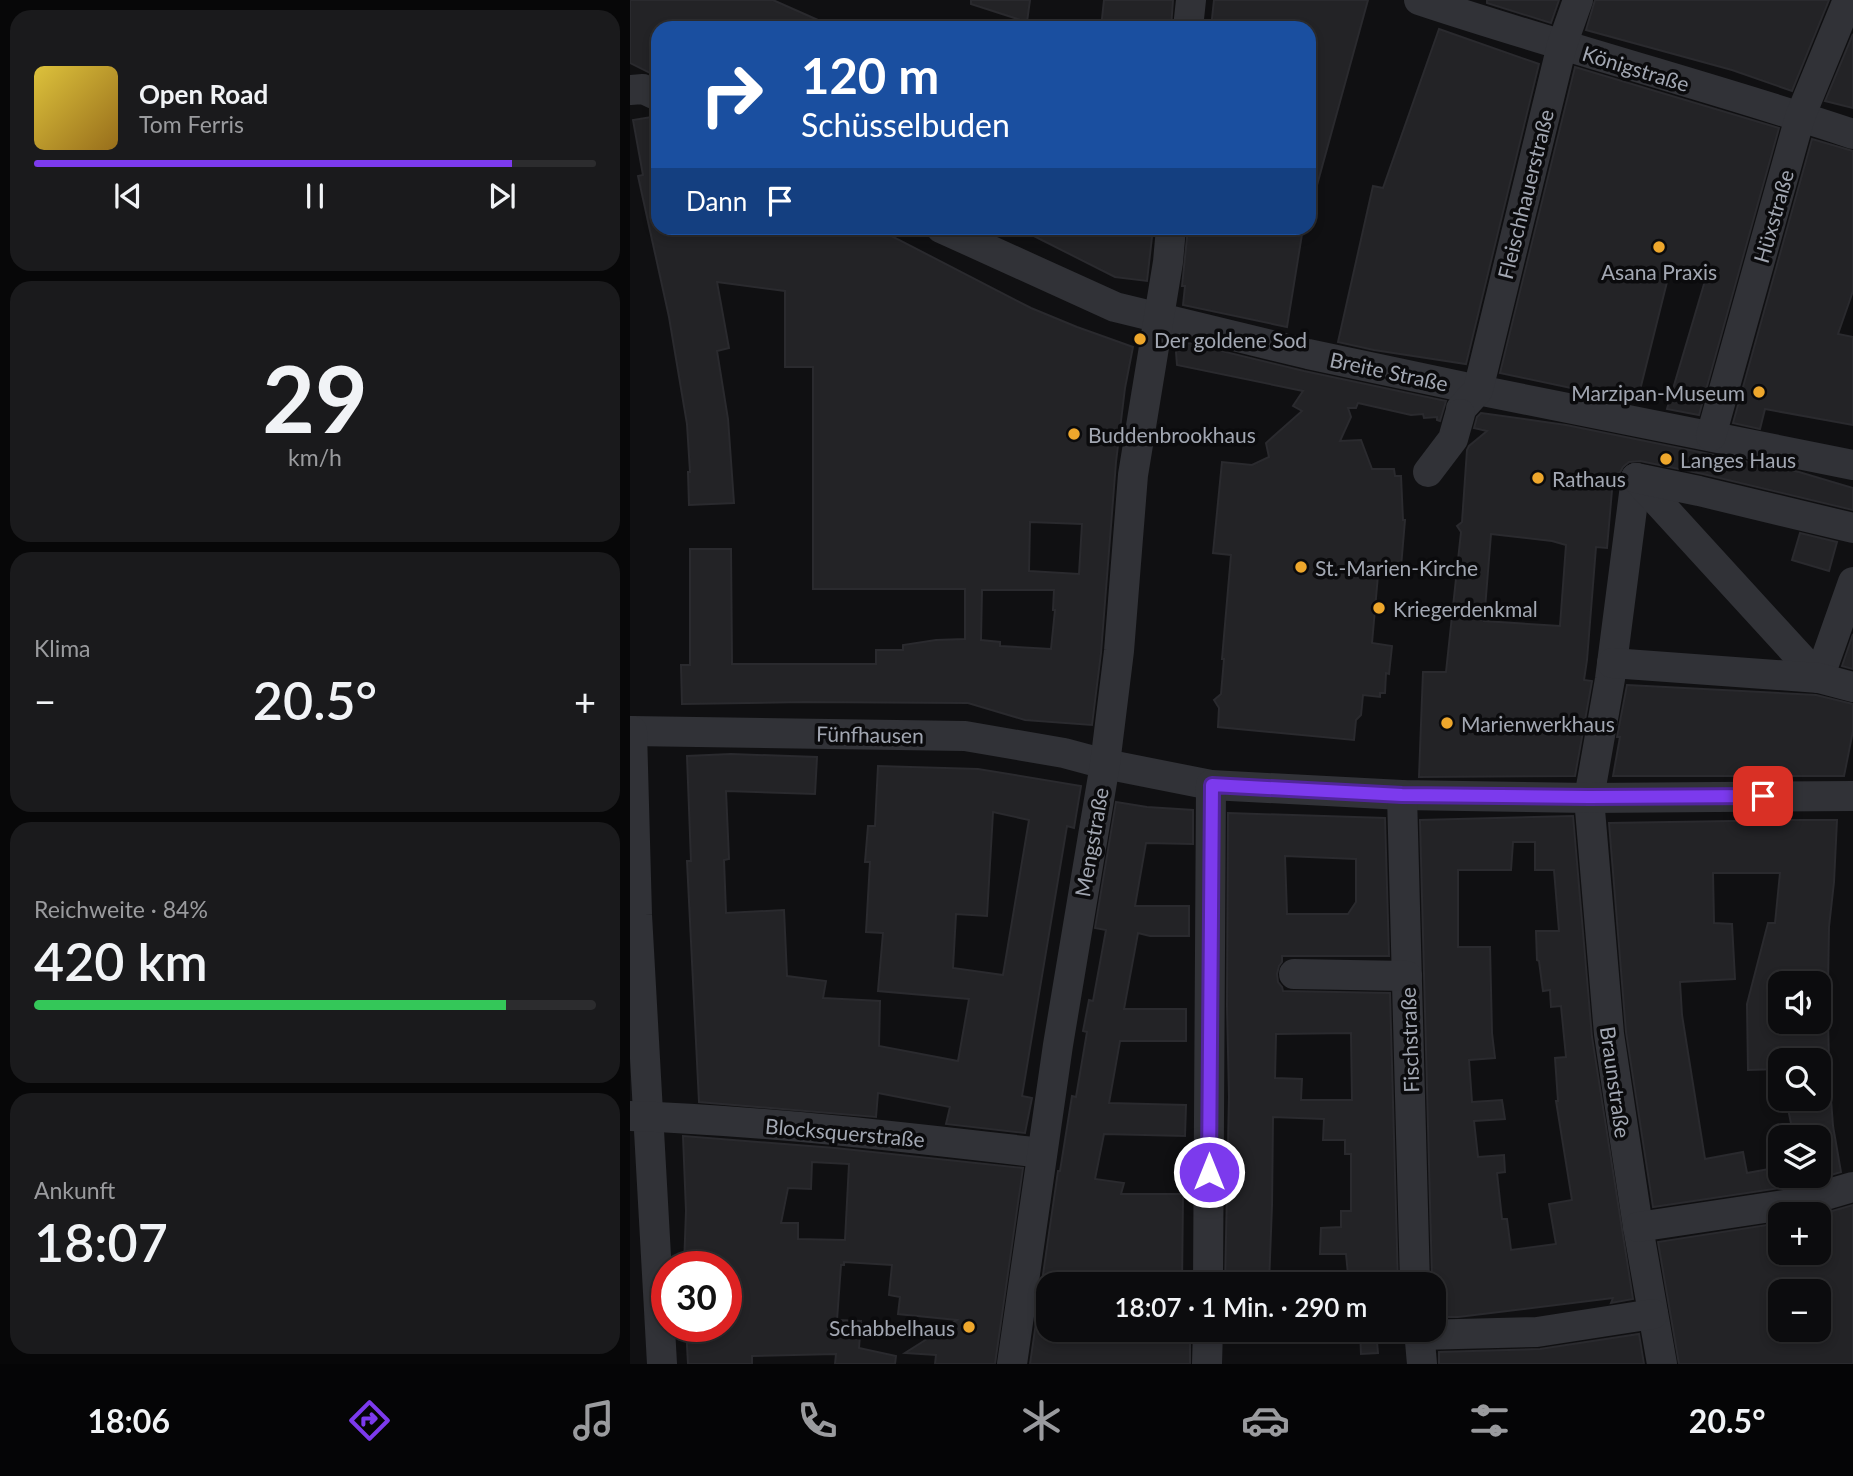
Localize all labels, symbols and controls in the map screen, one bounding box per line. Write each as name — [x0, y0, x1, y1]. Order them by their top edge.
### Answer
street label: Königstraße — [1580, 40, 1692, 96]
text: 120 m — [801, 46, 939, 104]
icon: right — [686, 49, 777, 140]
text: Open Road — [139, 78, 268, 110]
text: Schüsselbuden — [801, 105, 1010, 144]
street label: Fleischhauerstraße — [1492, 107, 1558, 281]
text: Tom Ferris — [139, 110, 244, 138]
street label: Hüxstraße — [1748, 167, 1798, 265]
icon: previous — [109, 177, 147, 215]
icon: pause — [296, 177, 334, 215]
icon: next — [483, 177, 521, 215]
icon: arrive — [761, 182, 799, 220]
text: Dann — [686, 185, 747, 217]
marker: Asana Praxis — [1651, 239, 1667, 255]
place label: Asana Praxis — [1601, 259, 1717, 284]
place label: Der goldene Sod — [1154, 327, 1307, 352]
marker: Der goldene Sod — [1132, 331, 1148, 347]
text: 29 — [262, 343, 368, 452]
street label: Breite Straße — [1328, 346, 1450, 396]
place label: Marzipan-Museum — [1571, 380, 1745, 405]
marker: Marzipan-Museum — [1751, 384, 1767, 400]
place label: Buddenbrookhaus — [1088, 422, 1256, 447]
marker: Buddenbrookhaus — [1066, 426, 1082, 442]
text: km/h — [288, 443, 342, 471]
place label: Langes Haus — [1680, 447, 1796, 472]
marker: Langes Haus — [1658, 451, 1674, 467]
place label: Rathaus — [1552, 466, 1626, 491]
marker: Rathaus — [1530, 470, 1546, 486]
place label: St.-Marien-Kirche — [1315, 555, 1478, 580]
marker: St.-Marien-Kirche — [1293, 559, 1309, 575]
place label: Kriegerdenkmal — [1393, 596, 1538, 621]
marker: Kriegerdenkmal — [1371, 600, 1387, 616]
text: Klima — [34, 634, 91, 662]
text: 20.5° — [253, 669, 377, 731]
text: − — [34, 678, 56, 724]
text: + — [574, 678, 596, 724]
place label: Marienwerkhaus — [1461, 711, 1615, 736]
marker: Marienwerkhaus — [1439, 715, 1455, 731]
street label: Fünfhausen — [816, 721, 924, 747]
pin — [1733, 766, 1793, 826]
icon: arrive — [1744, 777, 1782, 815]
street label: Mengstraße — [1069, 785, 1113, 899]
text: Reichweite · 84% — [34, 895, 208, 923]
text: 420 km — [34, 930, 208, 992]
map controls — [1768, 971, 1831, 1342]
button: sound — [1768, 971, 1831, 1034]
street label: Fischstraße — [1395, 987, 1423, 1093]
street label: Braunstraße — [1596, 1025, 1636, 1139]
button: search — [1768, 1048, 1831, 1111]
street label: Blocksquerstraße — [764, 1113, 926, 1151]
button: layers — [1768, 1125, 1831, 1188]
position arrow — [1172, 1135, 1246, 1209]
text: Ankunft — [34, 1176, 115, 1204]
button: + — [1768, 1202, 1831, 1265]
text: 18:07 — [34, 1211, 168, 1273]
speed limit sign: 30 — [651, 1251, 742, 1342]
button: − — [1768, 1279, 1831, 1342]
text: 18:07 · 1 Min. · 290 m — [1115, 1291, 1367, 1323]
place label: Schabbelhaus — [829, 1315, 955, 1340]
marker: Schabbelhaus — [961, 1319, 977, 1335]
icon: directions — [345, 1396, 394, 1445]
icon: music — [569, 1396, 618, 1445]
icon: phone — [793, 1396, 842, 1445]
icon: climate — [1017, 1396, 1066, 1445]
icon: car — [1241, 1396, 1290, 1445]
icon: filters — [1465, 1396, 1514, 1445]
text: 18:06 — [87, 1401, 170, 1440]
text: 20.5° — [1689, 1401, 1765, 1440]

